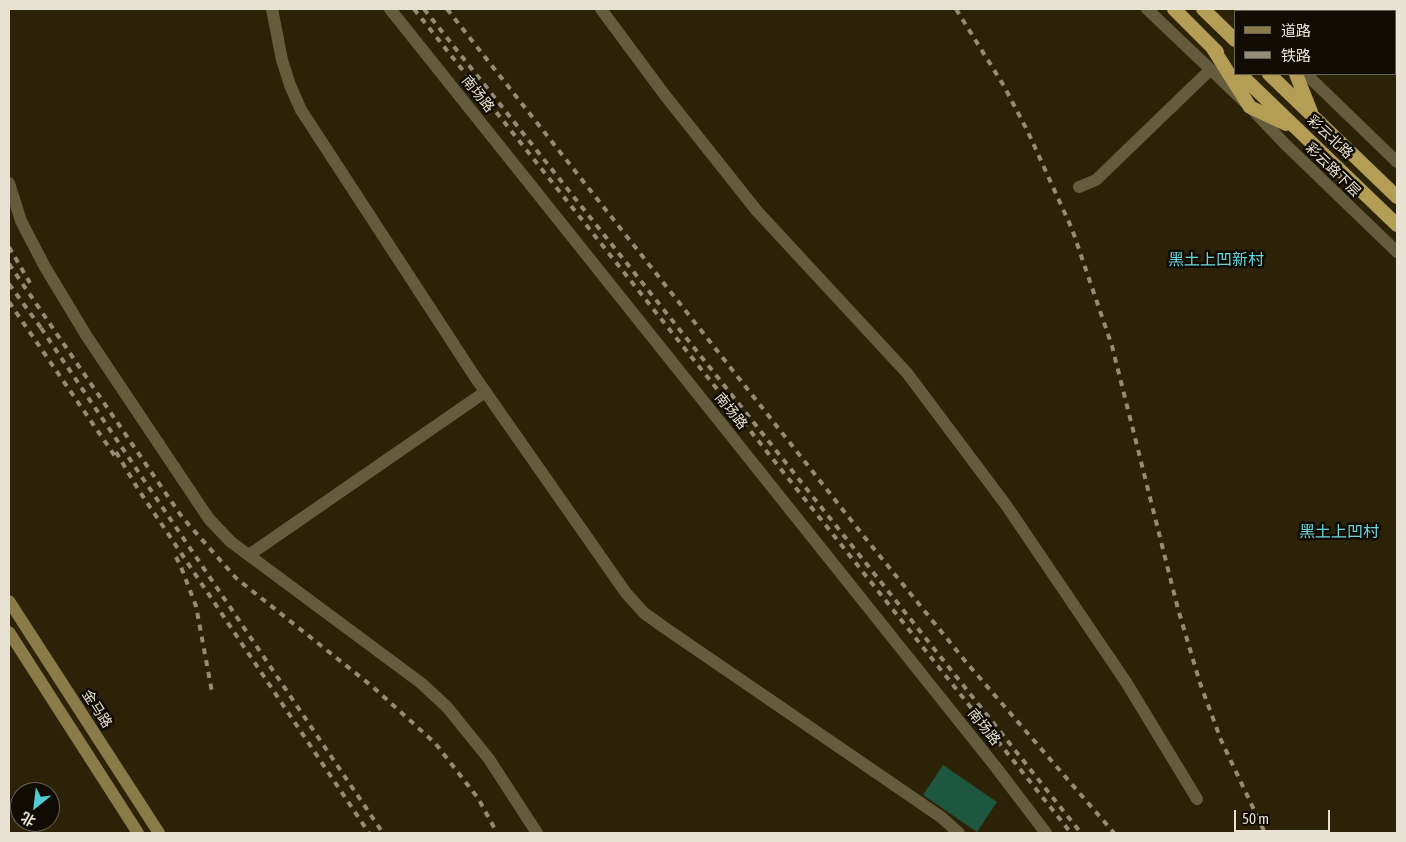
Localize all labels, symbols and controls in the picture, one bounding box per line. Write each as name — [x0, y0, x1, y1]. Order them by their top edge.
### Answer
legend — [1234, 10, 1396, 75]
text: 道路 — [1281, 22, 1311, 39]
text: 铁路 — [1281, 47, 1311, 64]
street label: 南场路 — [458, 72, 498, 116]
street label: 彩云北路 — [1304, 112, 1356, 162]
street label: 彩云路下层 — [1302, 140, 1364, 200]
district label: 黑土上凹新村 — [1168, 250, 1264, 270]
street label: 南场路 — [711, 389, 751, 433]
district label: 黑土上凹村 — [1299, 522, 1379, 542]
street label: 金马路 — [79, 687, 115, 731]
street label: 南场路 — [964, 705, 1004, 749]
north arrow — [10, 782, 60, 832]
scale bar — [1236, 800, 1332, 832]
text: 北 — [18, 809, 38, 830]
text: 50 m — [1242, 810, 1269, 827]

